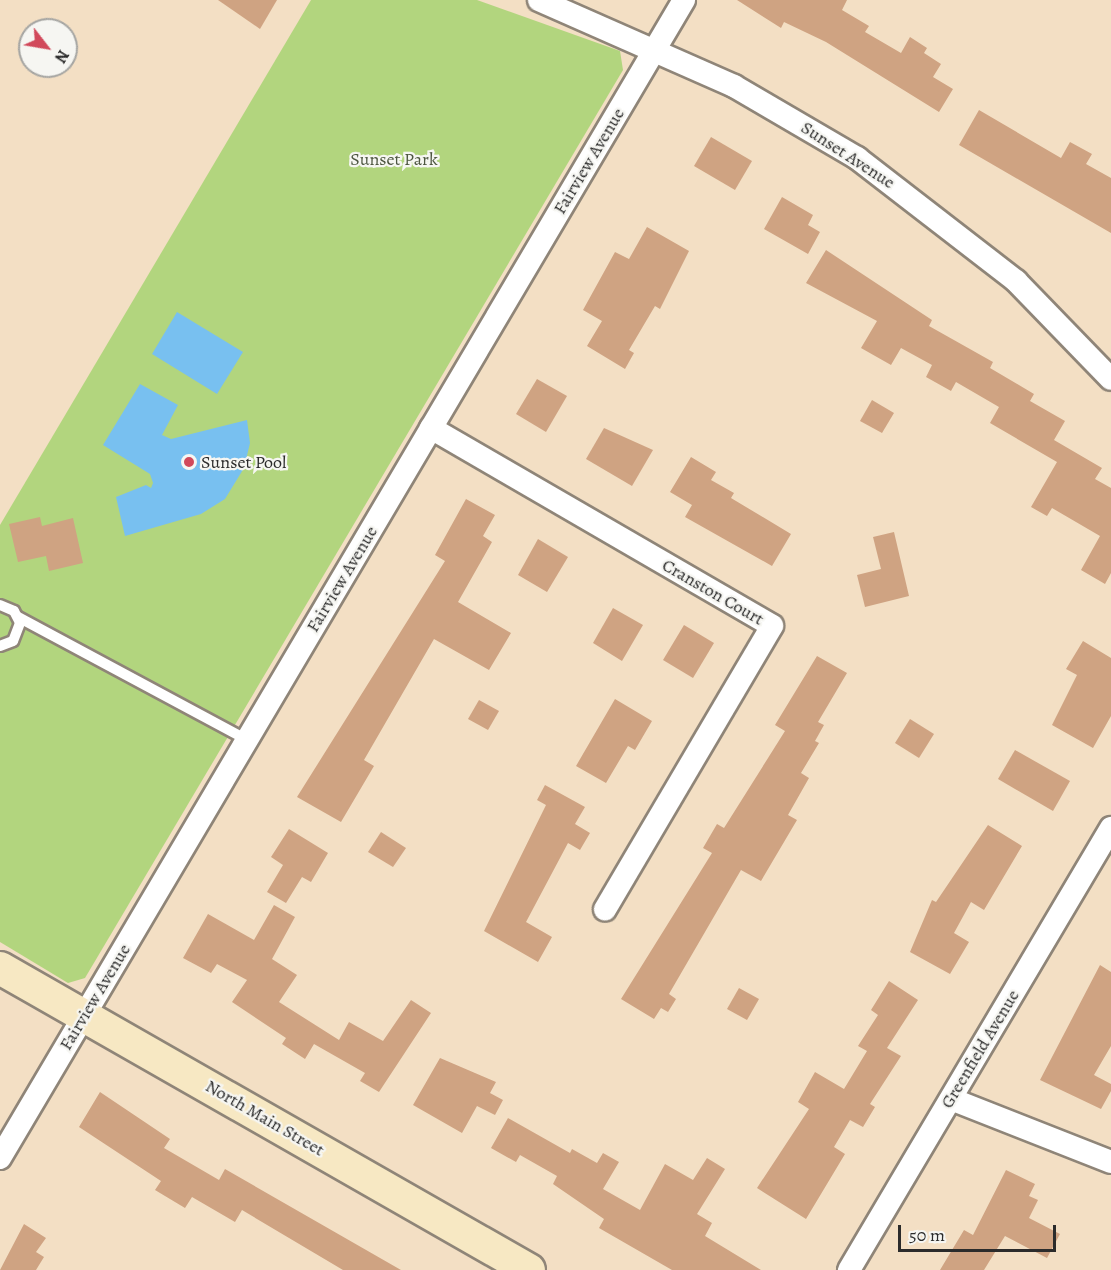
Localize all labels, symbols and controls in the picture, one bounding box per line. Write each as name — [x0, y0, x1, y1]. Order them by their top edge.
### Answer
north arrow — [18, 18, 78, 78]
text: N — [49, 46, 74, 67]
street label: Fairview Avenue — [549, 104, 629, 218]
street label: Sunset Avenue — [797, 117, 899, 193]
park label: Sunset Park — [350, 148, 438, 170]
place label: Sunset Pool — [201, 451, 286, 473]
marker: Sunset Pool — [182, 455, 196, 469]
street label: Fairview Avenue — [302, 522, 382, 636]
street label: Cranston Court — [658, 554, 768, 630]
street label: Fairview Avenue — [55, 940, 135, 1054]
street label: Greenfield Avenue — [936, 986, 1024, 1112]
street label: North Main Street — [202, 1075, 328, 1161]
scale bar — [901, 1213, 1058, 1251]
text: 50 m — [909, 1223, 945, 1247]

